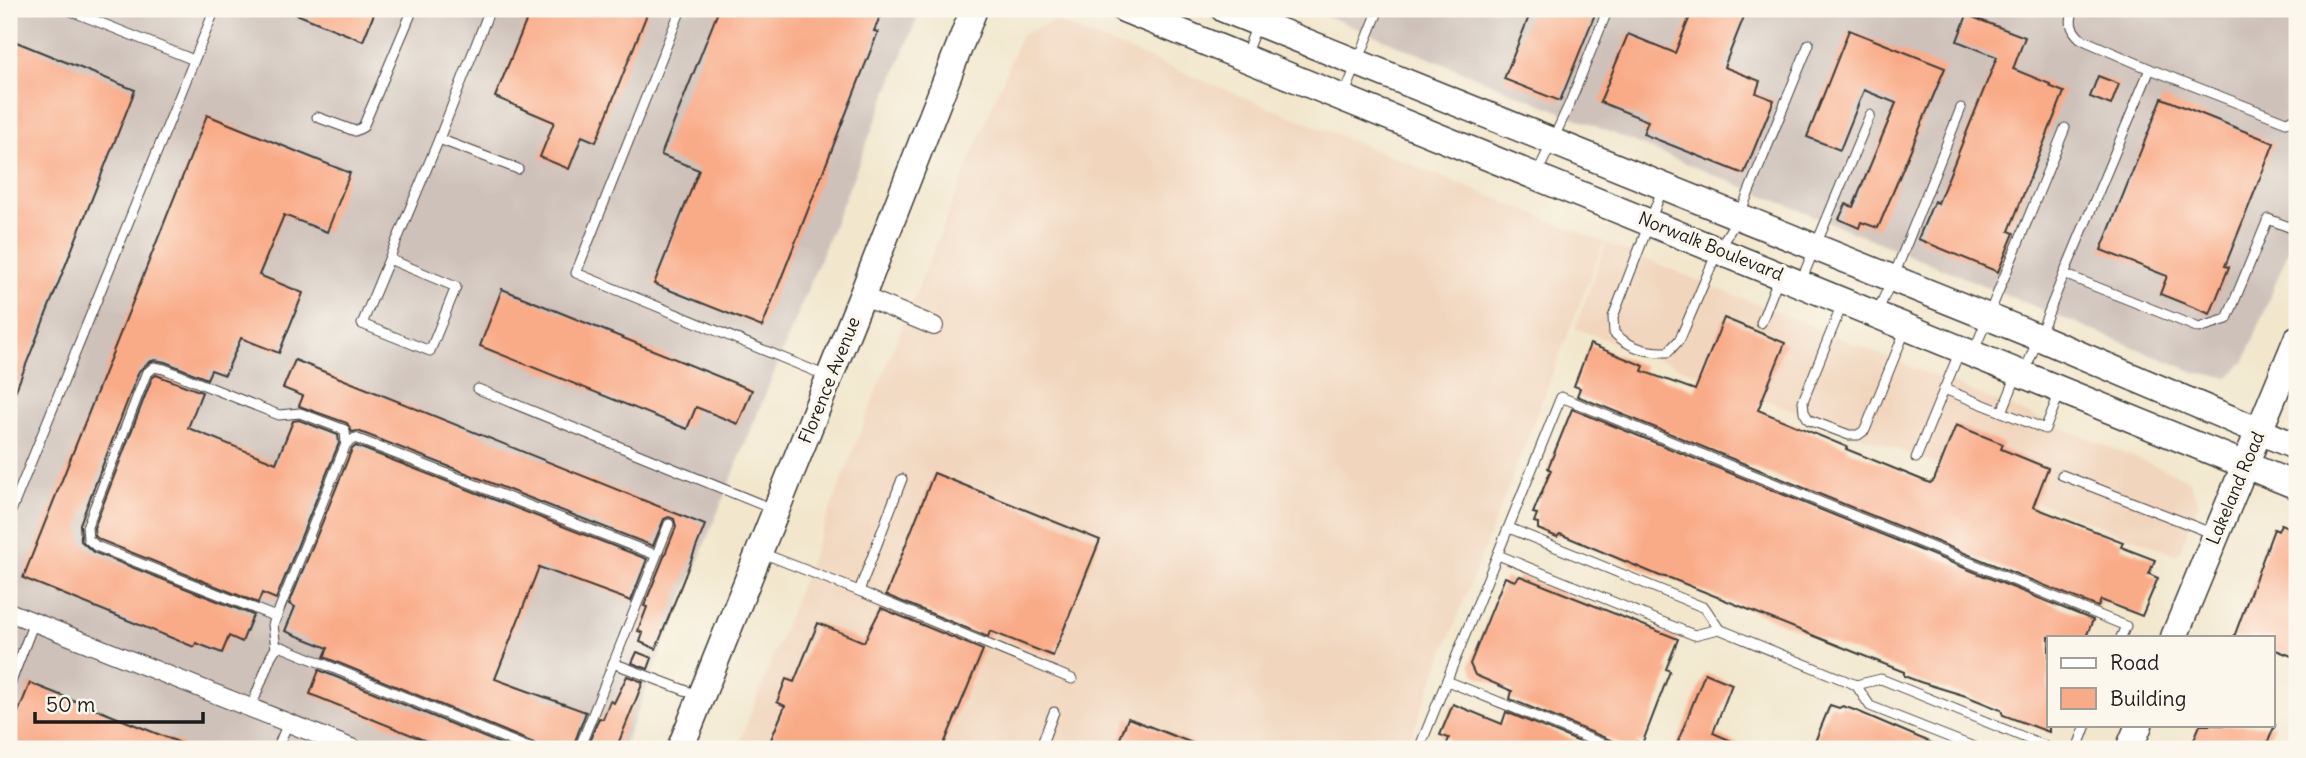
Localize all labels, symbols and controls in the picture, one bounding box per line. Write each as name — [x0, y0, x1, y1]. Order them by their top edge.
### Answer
street label: Norwalk Boulevard — [1635, 206, 1787, 286]
street label: Florence Avenue — [793, 313, 865, 447]
street label: Lakeland Road — [2201, 428, 2269, 548]
legend — [2047, 636, 2274, 726]
text: Road — [2110, 649, 2159, 676]
scale bar — [35, 681, 203, 725]
text: Building — [2110, 685, 2186, 712]
text: 50 m — [46, 691, 95, 718]

